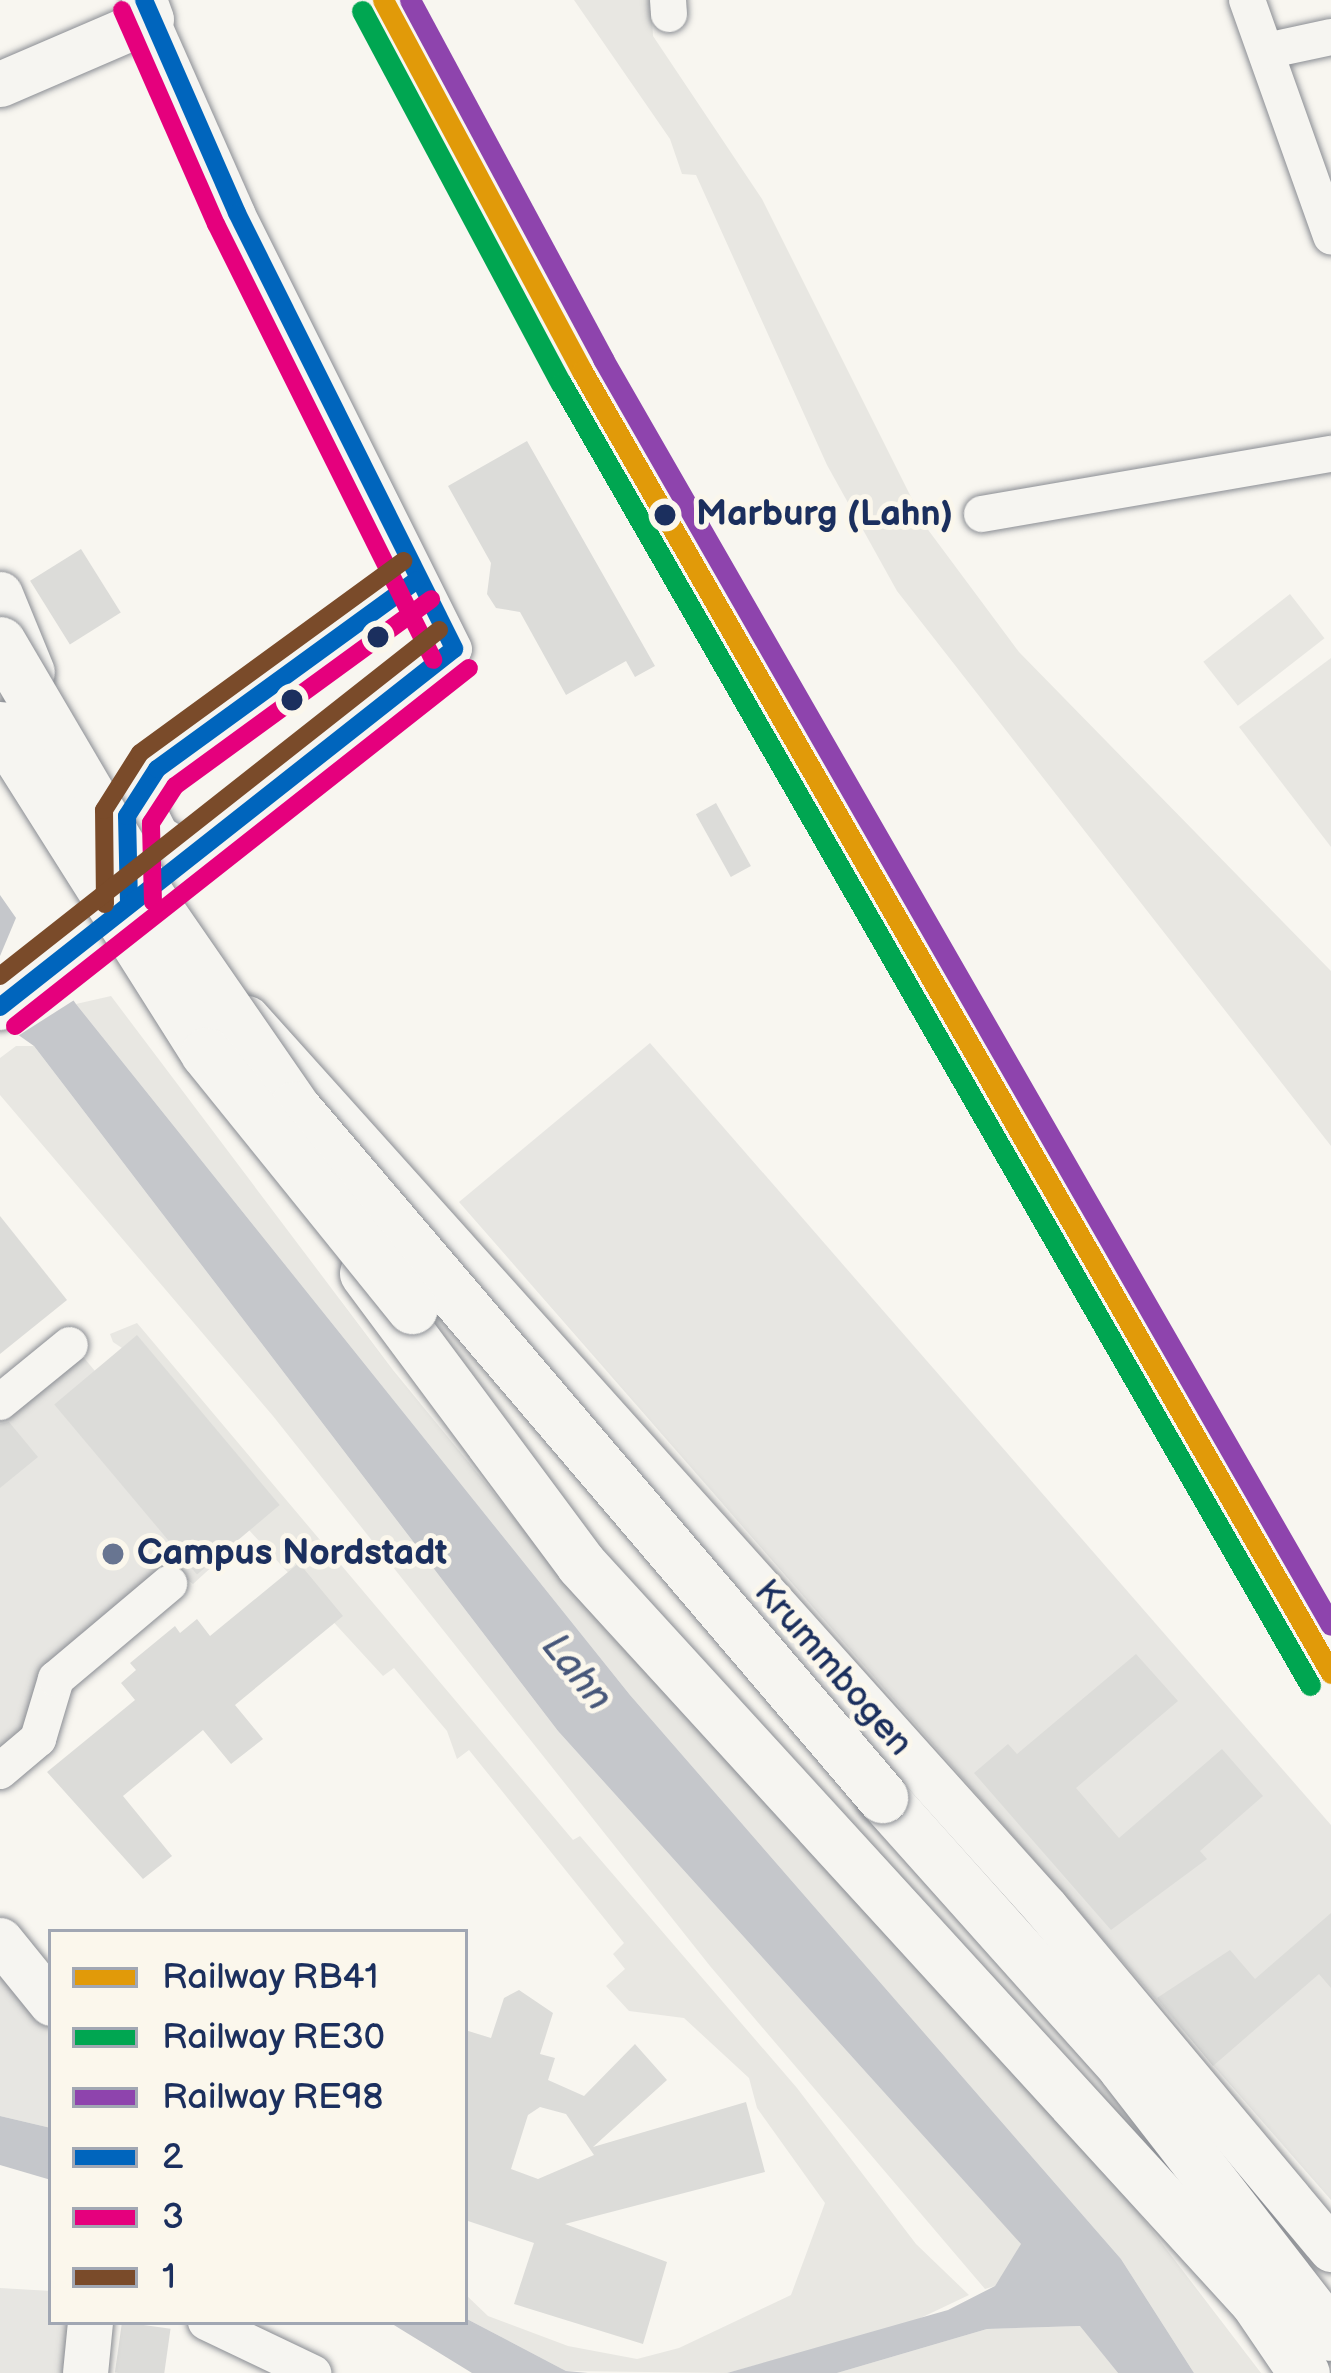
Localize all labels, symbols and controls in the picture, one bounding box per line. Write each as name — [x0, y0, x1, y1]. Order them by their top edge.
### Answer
place label: Marburg (Lahn) — [696, 493, 953, 537]
marker: Marburg (Lahn) — [644, 494, 686, 536]
unlabelled marker — [367, 626, 389, 648]
unlabelled marker — [281, 689, 303, 711]
place label: Campus Nordstadt — [137, 1532, 447, 1576]
marker: Campus Nordstadt — [100, 1541, 126, 1567]
street label: Krummbogen — [745, 1571, 921, 1765]
water label: Lahn — [531, 1625, 621, 1721]
legend — [48, 1929, 468, 2325]
text: Railway RB41 — [162, 1956, 379, 1999]
text: Railway RE30 — [162, 2016, 385, 2059]
text: Railway RE98 — [162, 2076, 383, 2119]
text: 2 — [162, 2136, 183, 2179]
text: 3 — [162, 2196, 184, 2239]
text: 1 — [162, 2256, 176, 2299]

